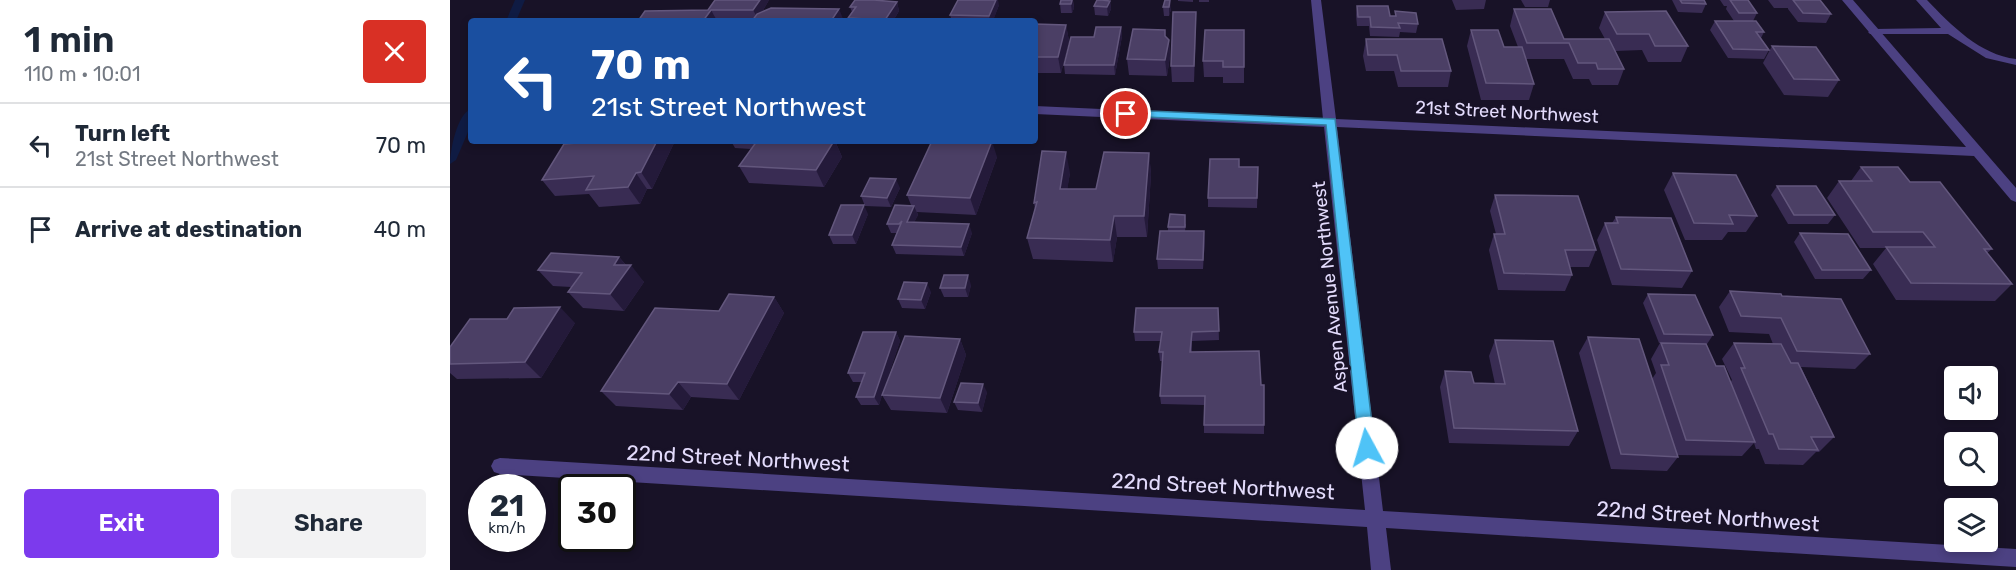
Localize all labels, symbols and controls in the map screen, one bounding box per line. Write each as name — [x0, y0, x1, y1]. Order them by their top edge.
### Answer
text: 1 min — [24, 18, 115, 61]
button: close — [363, 20, 426, 83]
text: 70 m — [591, 40, 691, 90]
icon: left — [492, 42, 570, 120]
text: 110 m · 10:01 — [24, 62, 141, 86]
pin — [1100, 88, 1151, 139]
text: 21st Street Northwest — [591, 91, 866, 123]
street label: 21st Street Northwest — [1415, 96, 1599, 128]
icon: arrive — [1109, 97, 1142, 130]
text: Turn left — [75, 120, 170, 147]
icon: left — [24, 129, 57, 162]
text: 70 m — [376, 132, 426, 159]
text: 21st Street Northwest — [75, 147, 279, 171]
street label: Aspen Avenue Northwest — [1308, 180, 1352, 394]
icon: arrive — [24, 213, 57, 246]
text: Arrive at destination — [75, 216, 302, 243]
text: 40 m — [373, 216, 426, 243]
map controls — [1944, 366, 1998, 552]
button: sound — [1944, 366, 1998, 420]
position arrow — [1335, 416, 1399, 480]
button: search — [1944, 432, 1998, 486]
street label: 22nd Street Northwest — [626, 440, 850, 476]
street label: 22nd Street Northwest — [1111, 468, 1335, 504]
speed limit sign: 30 — [558, 474, 636, 552]
text: 21 — [490, 488, 524, 524]
button: Exit — [24, 489, 219, 558]
button: Share — [231, 489, 426, 558]
street label: 22nd Street Northwest — [1596, 496, 1820, 536]
button: layers — [1944, 498, 1998, 552]
text: km/h — [488, 519, 526, 537]

